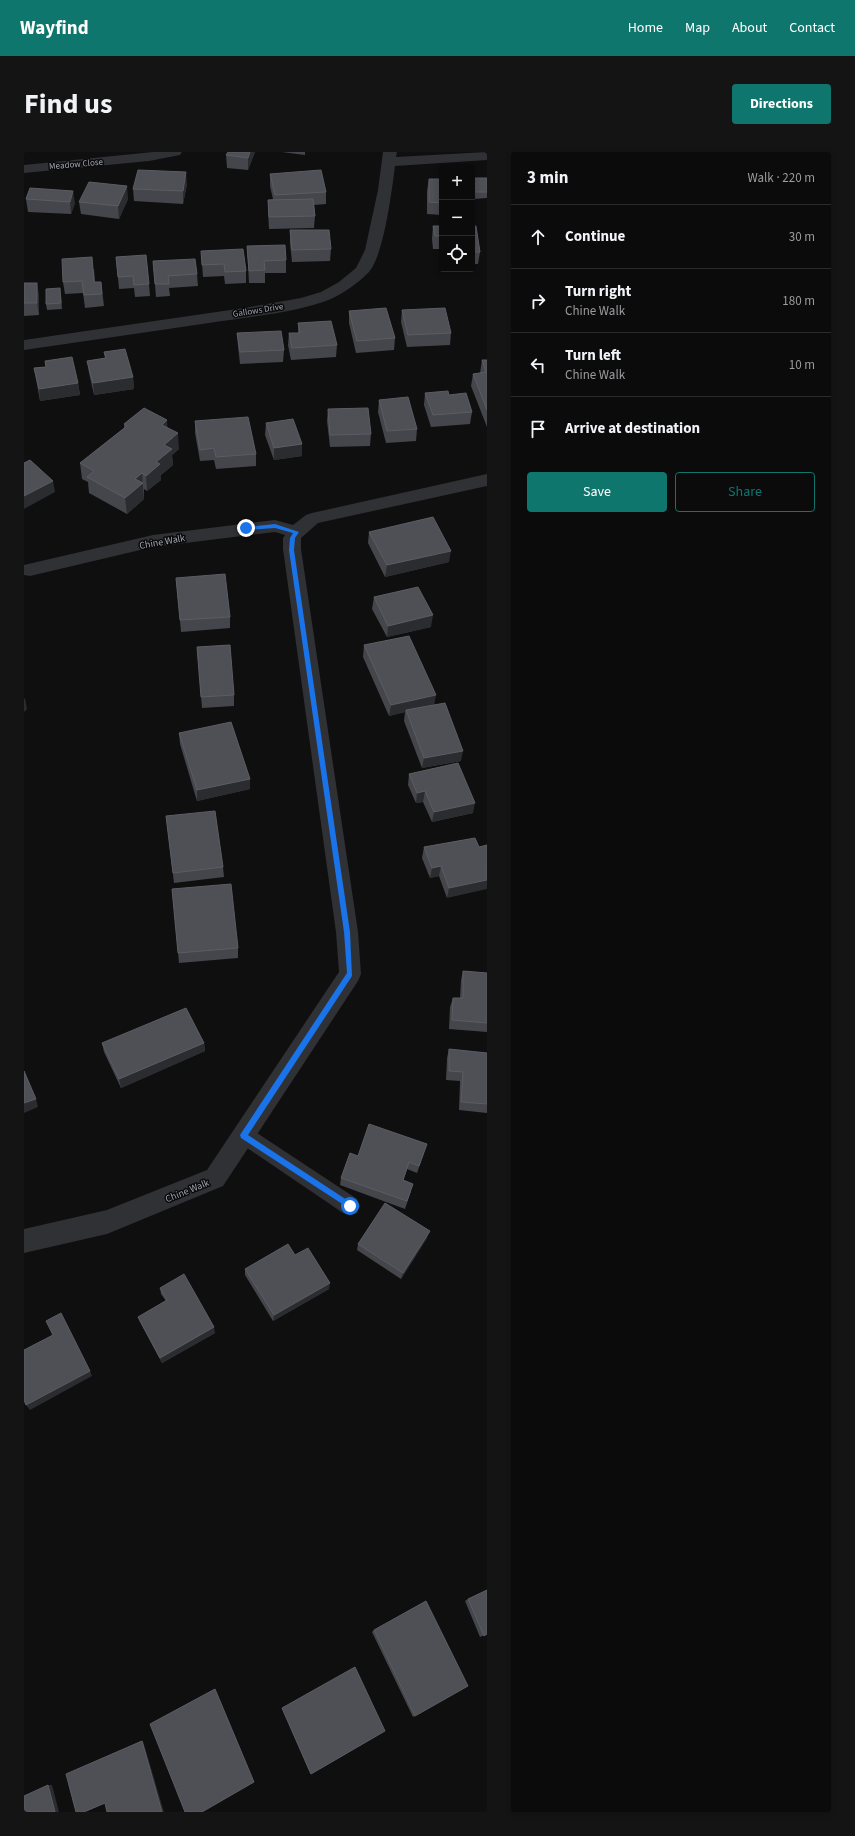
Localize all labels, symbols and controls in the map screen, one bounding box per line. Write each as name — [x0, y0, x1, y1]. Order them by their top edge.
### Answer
text: Wayfind — [20, 15, 89, 42]
text: Home — [628, 18, 663, 38]
text: Map — [685, 18, 710, 38]
text: About — [732, 18, 767, 38]
text: Contact — [789, 18, 835, 38]
text: Find us — [24, 84, 112, 124]
button: Directions — [732, 84, 831, 124]
street label: Meadow Close — [49, 156, 104, 173]
map controls — [439, 164, 475, 272]
button: + — [439, 164, 475, 200]
text: 3 min — [527, 166, 568, 190]
text: Walk · 220 m — [747, 169, 815, 187]
button: − — [439, 200, 475, 236]
icon: ahead — [527, 226, 549, 248]
text: Continue — [565, 226, 625, 247]
text: 30 m — [789, 228, 815, 246]
button: locate — [439, 236, 475, 272]
text: Turn right — [565, 281, 631, 302]
icon: right — [527, 290, 549, 312]
text: 180 m — [782, 292, 815, 310]
street label: Gallows Drive — [232, 300, 285, 321]
text: Chine Walk — [565, 302, 625, 320]
text: Turn left — [565, 345, 621, 366]
icon: left — [527, 354, 549, 376]
text: 10 m — [789, 356, 815, 374]
text: Chine Walk — [565, 366, 625, 384]
icon: arrive — [527, 418, 549, 440]
text: Arrive at destination — [565, 418, 700, 439]
button: Save — [527, 472, 667, 512]
button: Share — [675, 472, 815, 512]
route end — [237, 519, 255, 537]
street label: Chine Walk — [138, 531, 186, 553]
street label: Chine Walk — [163, 1176, 211, 1206]
route start — [341, 1197, 359, 1215]

